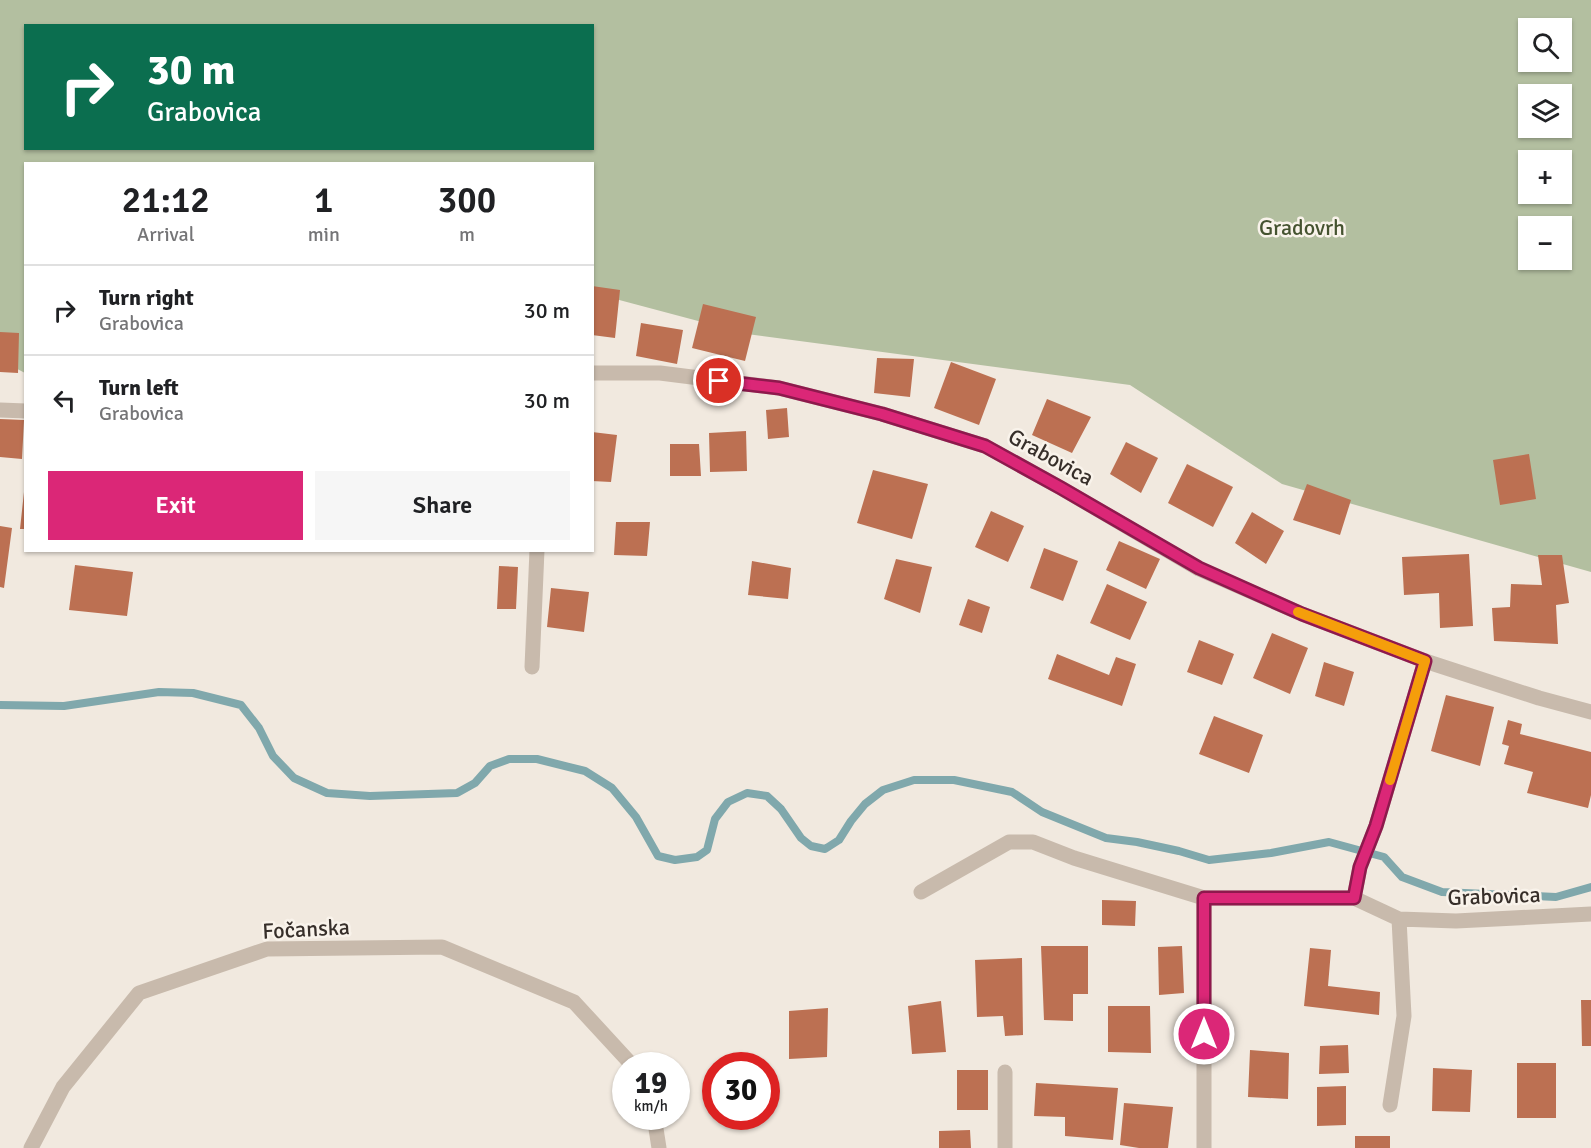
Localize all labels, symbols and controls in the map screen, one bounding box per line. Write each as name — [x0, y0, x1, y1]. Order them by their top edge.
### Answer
map controls — [1518, 18, 1572, 270]
button: search — [1518, 18, 1572, 72]
text: 30 m — [147, 45, 236, 96]
icon: right — [48, 48, 126, 126]
button: layers — [1518, 84, 1572, 138]
text: Grabovica — [147, 96, 262, 129]
button: + — [1518, 150, 1572, 204]
text: 21:12 — [122, 178, 210, 223]
text: 1 — [314, 178, 334, 223]
text: 300 — [438, 178, 496, 223]
park label: Gradovrh — [1259, 214, 1345, 241]
button: − — [1518, 216, 1572, 270]
text: Arrival — [137, 222, 195, 247]
text: min — [308, 222, 340, 247]
text: m — [459, 222, 475, 247]
text: Turn right — [99, 284, 194, 311]
icon: right — [48, 294, 81, 327]
text: 30 m — [524, 297, 570, 324]
text: Grabovica — [99, 311, 184, 336]
pin — [693, 355, 744, 406]
icon: arrive — [702, 364, 735, 397]
text: Turn left — [99, 374, 179, 401]
icon: left — [48, 384, 81, 417]
text: 30 m — [524, 387, 570, 414]
text: Grabovica — [99, 401, 184, 426]
street label: Grabovica — [1004, 423, 1098, 491]
button: Exit — [48, 471, 303, 540]
button: Share — [315, 471, 570, 540]
street label: Grabovica — [1447, 881, 1541, 911]
street label: Fočanska — [262, 913, 350, 945]
position arrow — [1172, 1002, 1236, 1066]
speed limit sign: 30 — [702, 1052, 780, 1130]
text: 19 — [635, 1065, 667, 1102]
text: km/h — [634, 1097, 668, 1115]

